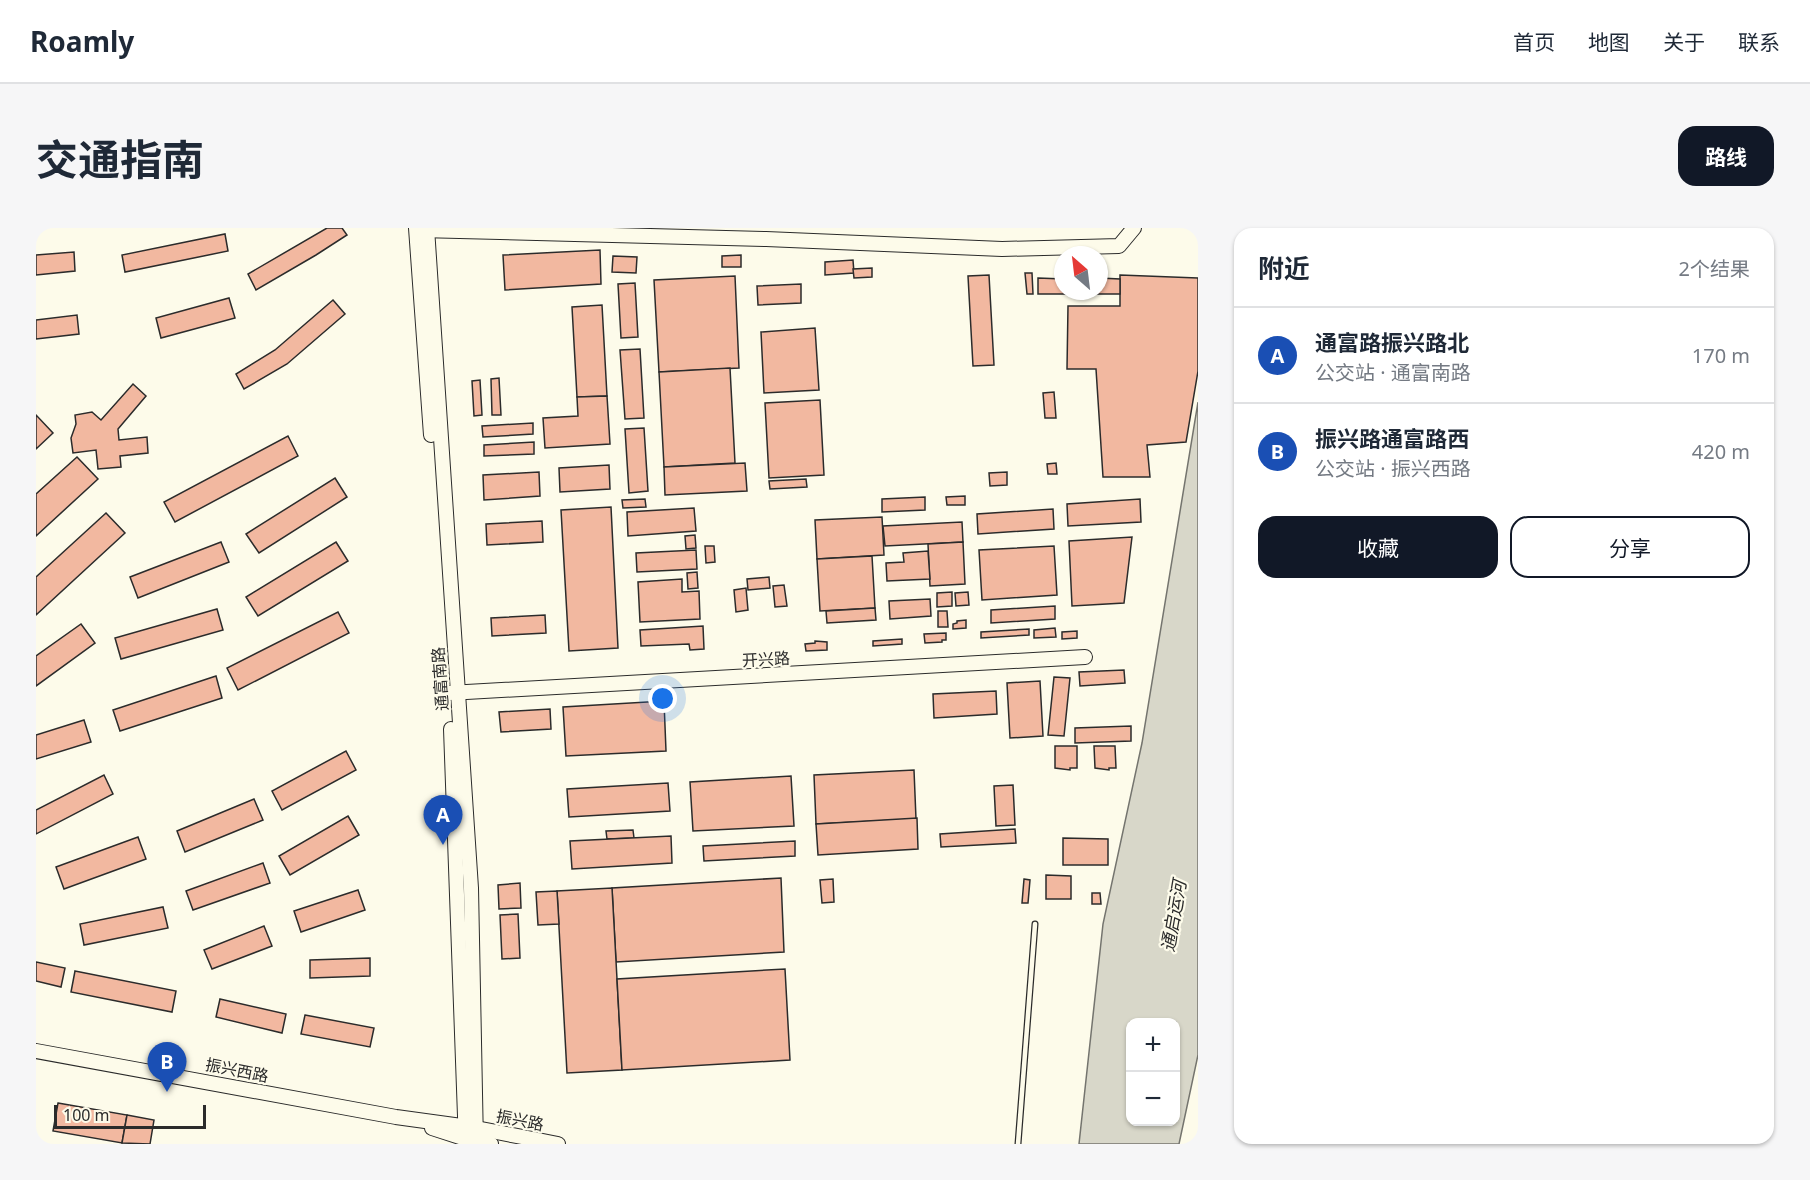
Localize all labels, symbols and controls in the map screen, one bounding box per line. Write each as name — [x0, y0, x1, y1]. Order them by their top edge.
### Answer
text: Roamly — [30, 22, 134, 60]
text: 首页 — [1513, 28, 1555, 56]
text: 地图 — [1588, 28, 1630, 56]
text: 关于 — [1663, 28, 1705, 56]
text: 联系 — [1738, 28, 1780, 56]
button: 路线 — [1678, 126, 1774, 186]
text: 交通指南 — [36, 130, 204, 187]
north arrow — [1054, 246, 1108, 300]
text: 附近 — [1258, 250, 1310, 286]
text: 2个结果 — [1679, 255, 1750, 282]
text: 通富路振兴路北 — [1315, 327, 1469, 357]
text: A — [1271, 342, 1284, 369]
text: 170 m — [1692, 342, 1750, 369]
text: 公交站 · 通富南路 — [1315, 359, 1471, 386]
text: 振兴路通富路西 — [1315, 423, 1469, 453]
text: B — [1271, 438, 1284, 465]
text: 420 m — [1692, 438, 1750, 465]
text: 公交站 · 振兴西路 — [1315, 455, 1471, 482]
button: 收藏 — [1258, 516, 1498, 578]
button: 分享 — [1510, 516, 1750, 578]
street label: 通富南路 — [427, 646, 453, 712]
street label: 开兴路 — [741, 647, 791, 671]
your location — [648, 684, 677, 713]
pin: A — [424, 796, 462, 845]
water label: 通启运河 — [1155, 876, 1192, 954]
map controls — [1126, 1018, 1180, 1126]
button: + — [1126, 1018, 1180, 1072]
pin: B — [148, 1042, 186, 1092]
street label: 振兴西路 — [203, 1053, 271, 1087]
button: − — [1126, 1072, 1180, 1126]
scale bar — [54, 1102, 206, 1130]
text: 100 m — [63, 1104, 110, 1126]
street label: 振兴路 — [494, 1105, 546, 1135]

